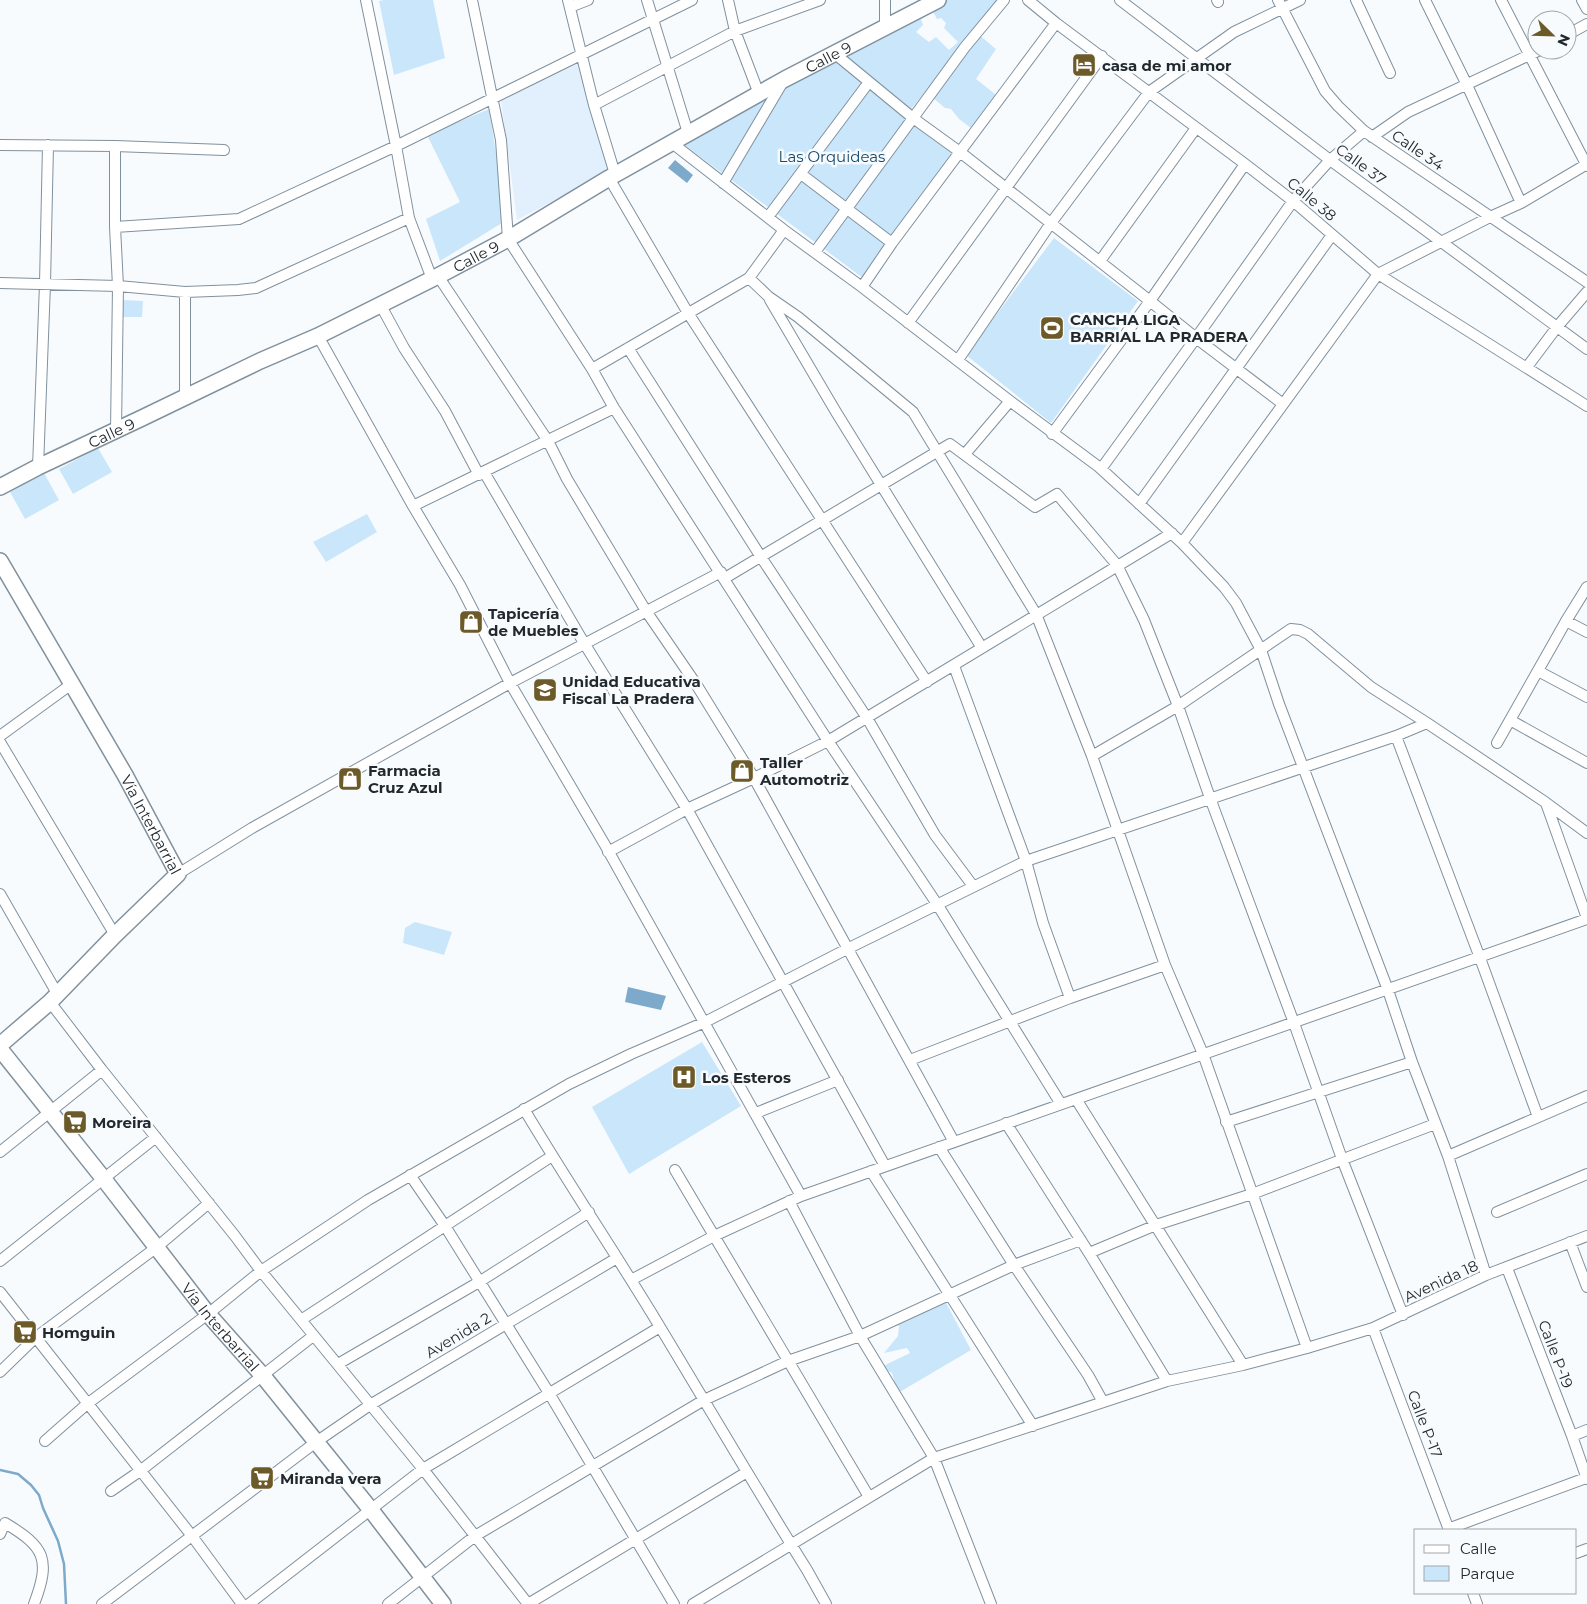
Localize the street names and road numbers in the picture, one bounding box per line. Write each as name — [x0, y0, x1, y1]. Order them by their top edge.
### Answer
street label: Calle 9 — [802, 37, 855, 77]
street label: Calle 34 — [1388, 126, 1448, 174]
street label: Calle 37 — [1332, 139, 1390, 189]
street label: Calle 38 — [1283, 173, 1341, 225]
street label: Calle 9 — [449, 236, 502, 276]
street label: Calle 9 — [85, 413, 138, 452]
street label: Vía Interbarrial — [117, 771, 186, 878]
street label: Avenida 18 — [1401, 1256, 1481, 1306]
street label: Vía Interbarrial — [178, 1279, 264, 1375]
street label: Avenida 2 — [422, 1308, 494, 1362]
street label: Calle P-19 — [1534, 1317, 1578, 1391]
street label: Calle P-17 — [1403, 1387, 1447, 1461]

